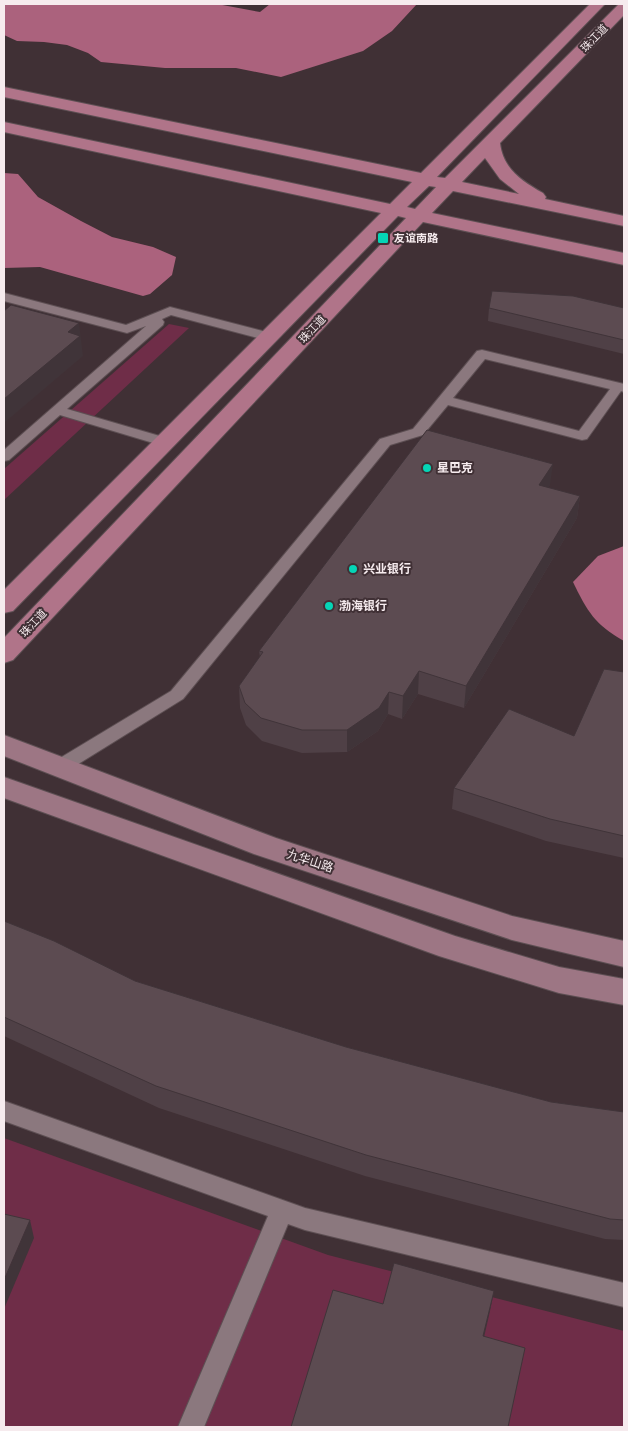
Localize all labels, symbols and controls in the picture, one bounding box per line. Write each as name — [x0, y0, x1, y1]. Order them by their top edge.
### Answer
street label: 珠江道 — [578, 22, 610, 55]
marker: 友谊南路 — [376, 231, 390, 245]
place label: 友谊南路 — [394, 232, 439, 245]
street label: 珠江道 — [296, 313, 328, 346]
place label: 星巴克 — [437, 461, 473, 475]
marker: 星巴克 — [421, 462, 433, 474]
place label: 兴业银行 — [363, 562, 411, 576]
marker: 兴业银行 — [347, 563, 359, 575]
place label: 渤海银行 — [339, 599, 387, 613]
marker: 渤海银行 — [323, 600, 335, 612]
street label: 珠江道 — [17, 607, 49, 640]
street label: 九华山路 — [285, 847, 335, 875]

